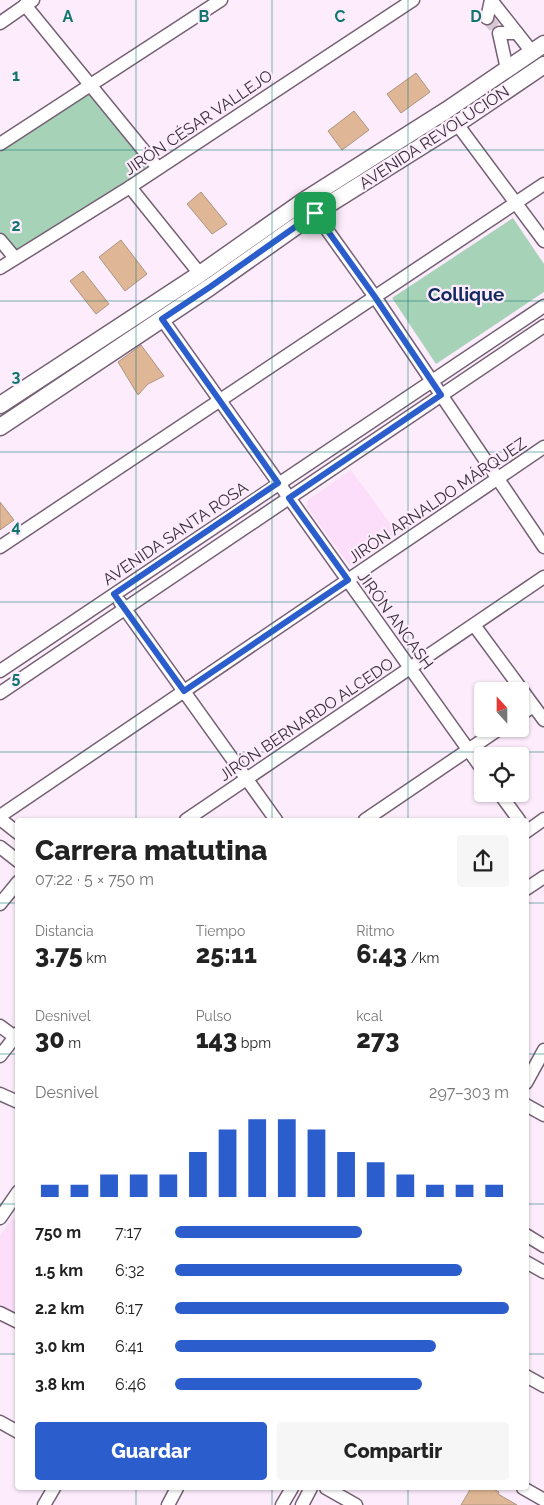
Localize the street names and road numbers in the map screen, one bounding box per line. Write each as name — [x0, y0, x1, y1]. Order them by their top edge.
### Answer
street label: JIRÓN CÉSAR VALLEJO — [120, 65, 276, 179]
street label: AVENIDA REVOLUCIÓN — [355, 81, 513, 193]
street label: JIRÓN ARNALDO MÁRQUEZ — [344, 433, 530, 567]
street label: AVENIDA SANTA ROSA — [99, 478, 252, 589]
street label: JIRÓN ANCASH — [354, 567, 438, 673]
street label: JIRÓN BERNARDO ALCEDO — [215, 653, 397, 785]

